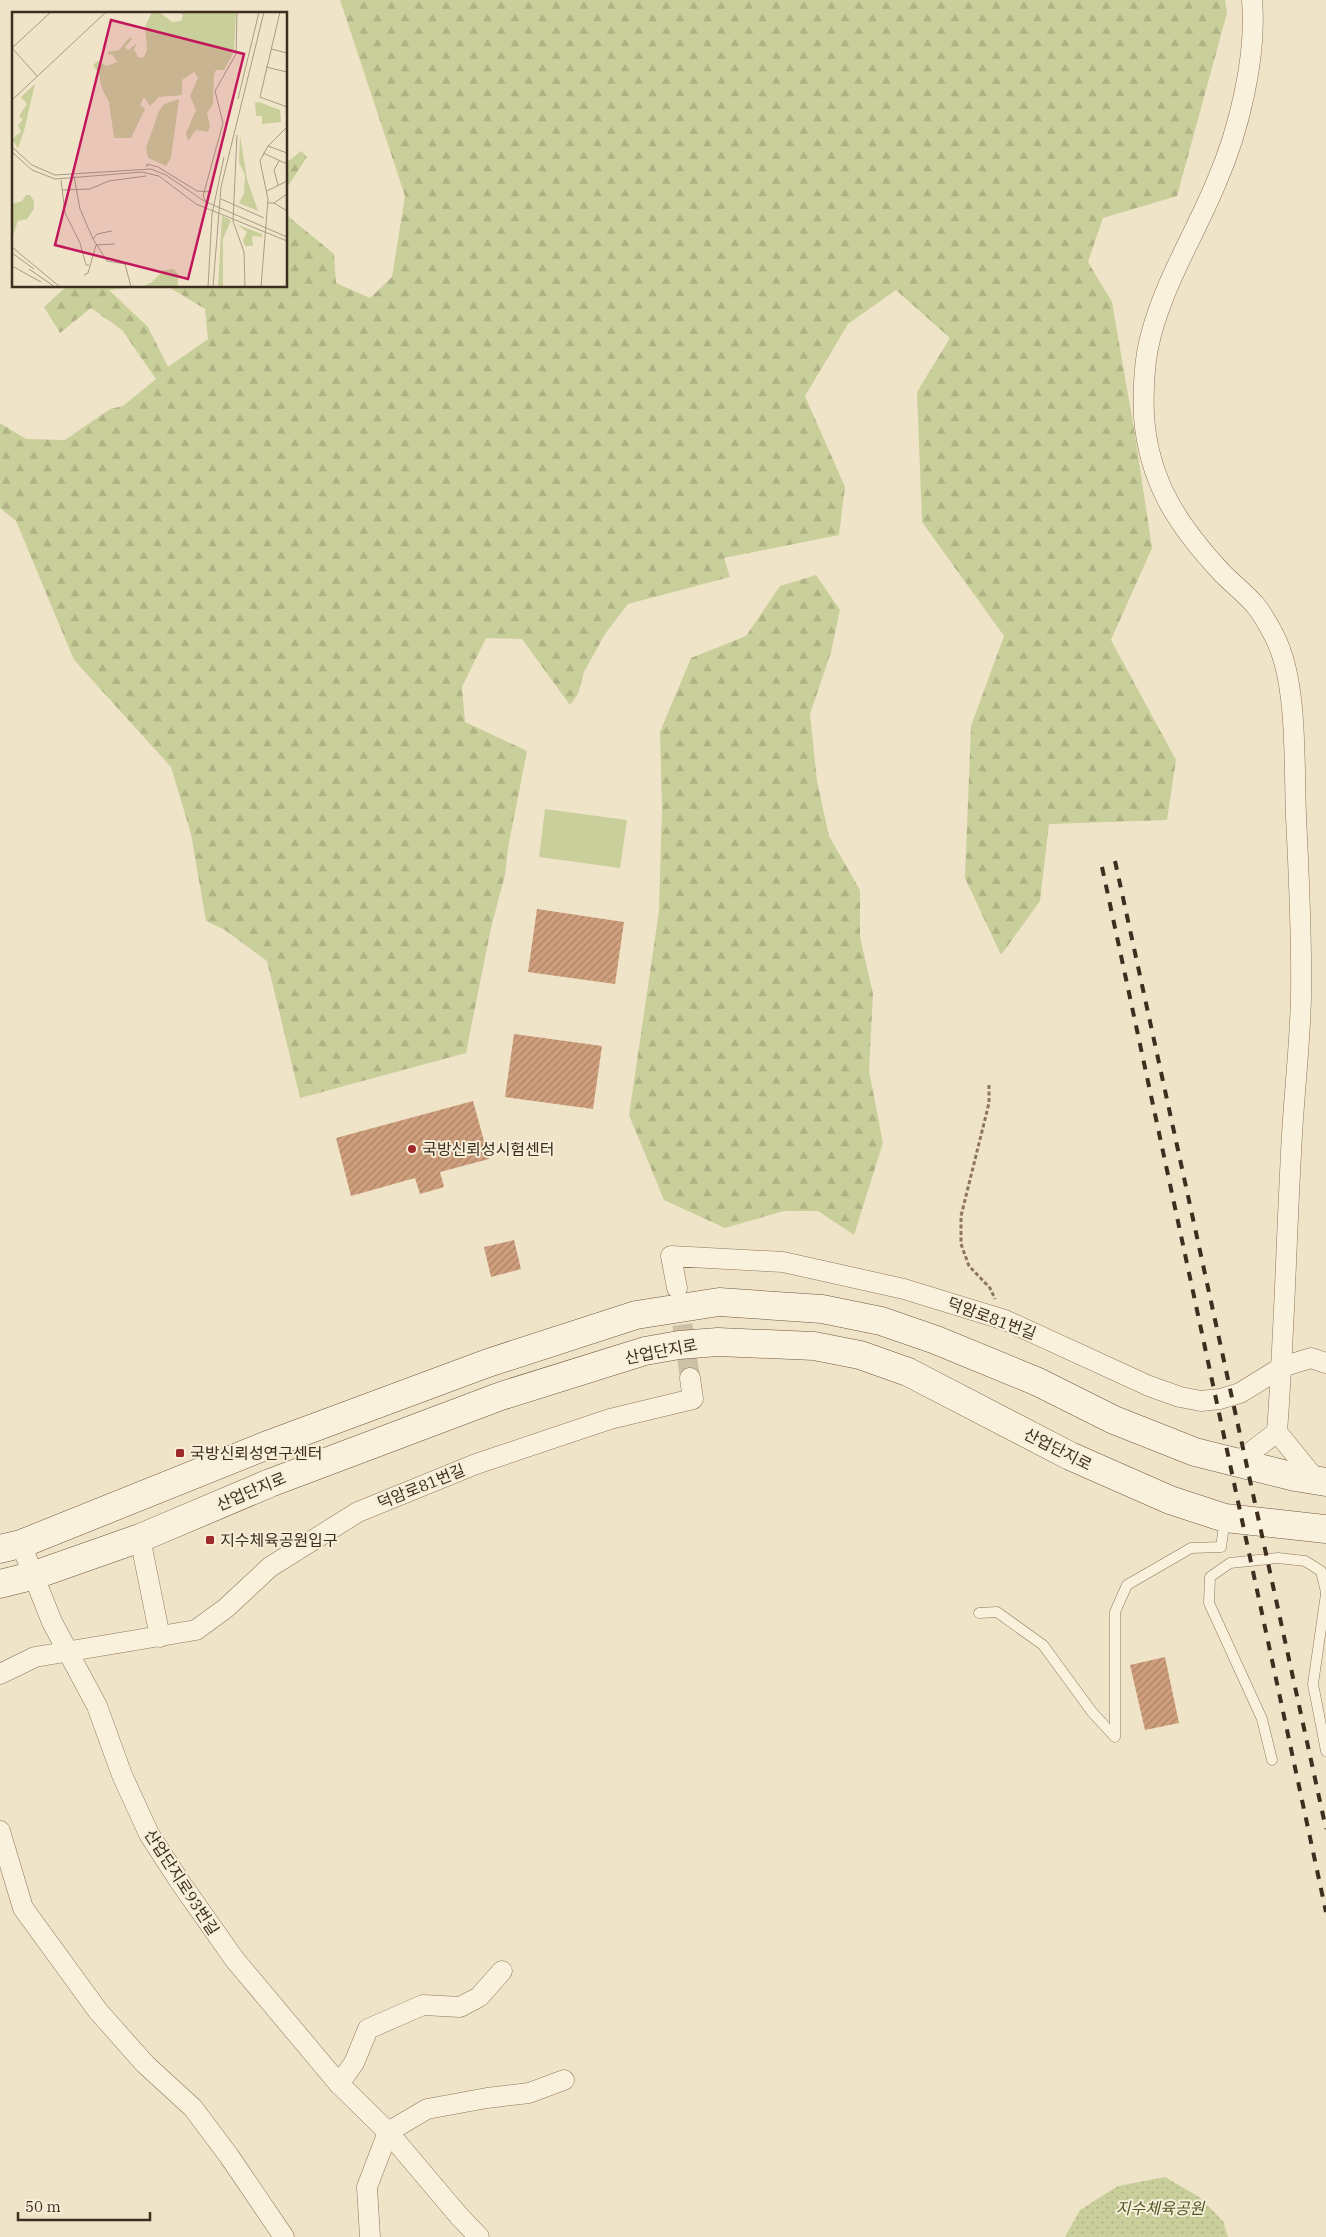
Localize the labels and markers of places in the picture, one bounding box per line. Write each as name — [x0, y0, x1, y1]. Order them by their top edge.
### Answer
place label: 국방신뢰성시험센터 — [422, 1139, 554, 1159]
marker: 국방신뢰성시험센터 — [406, 1143, 418, 1155]
place label: 국방신뢰성연구센터 — [190, 1443, 322, 1463]
marker: 국방신뢰성연구센터 — [174, 1447, 186, 1459]
place label: 지수체육공원입구 — [220, 1530, 338, 1550]
marker: 지수체육공원입구 — [204, 1534, 216, 1546]

